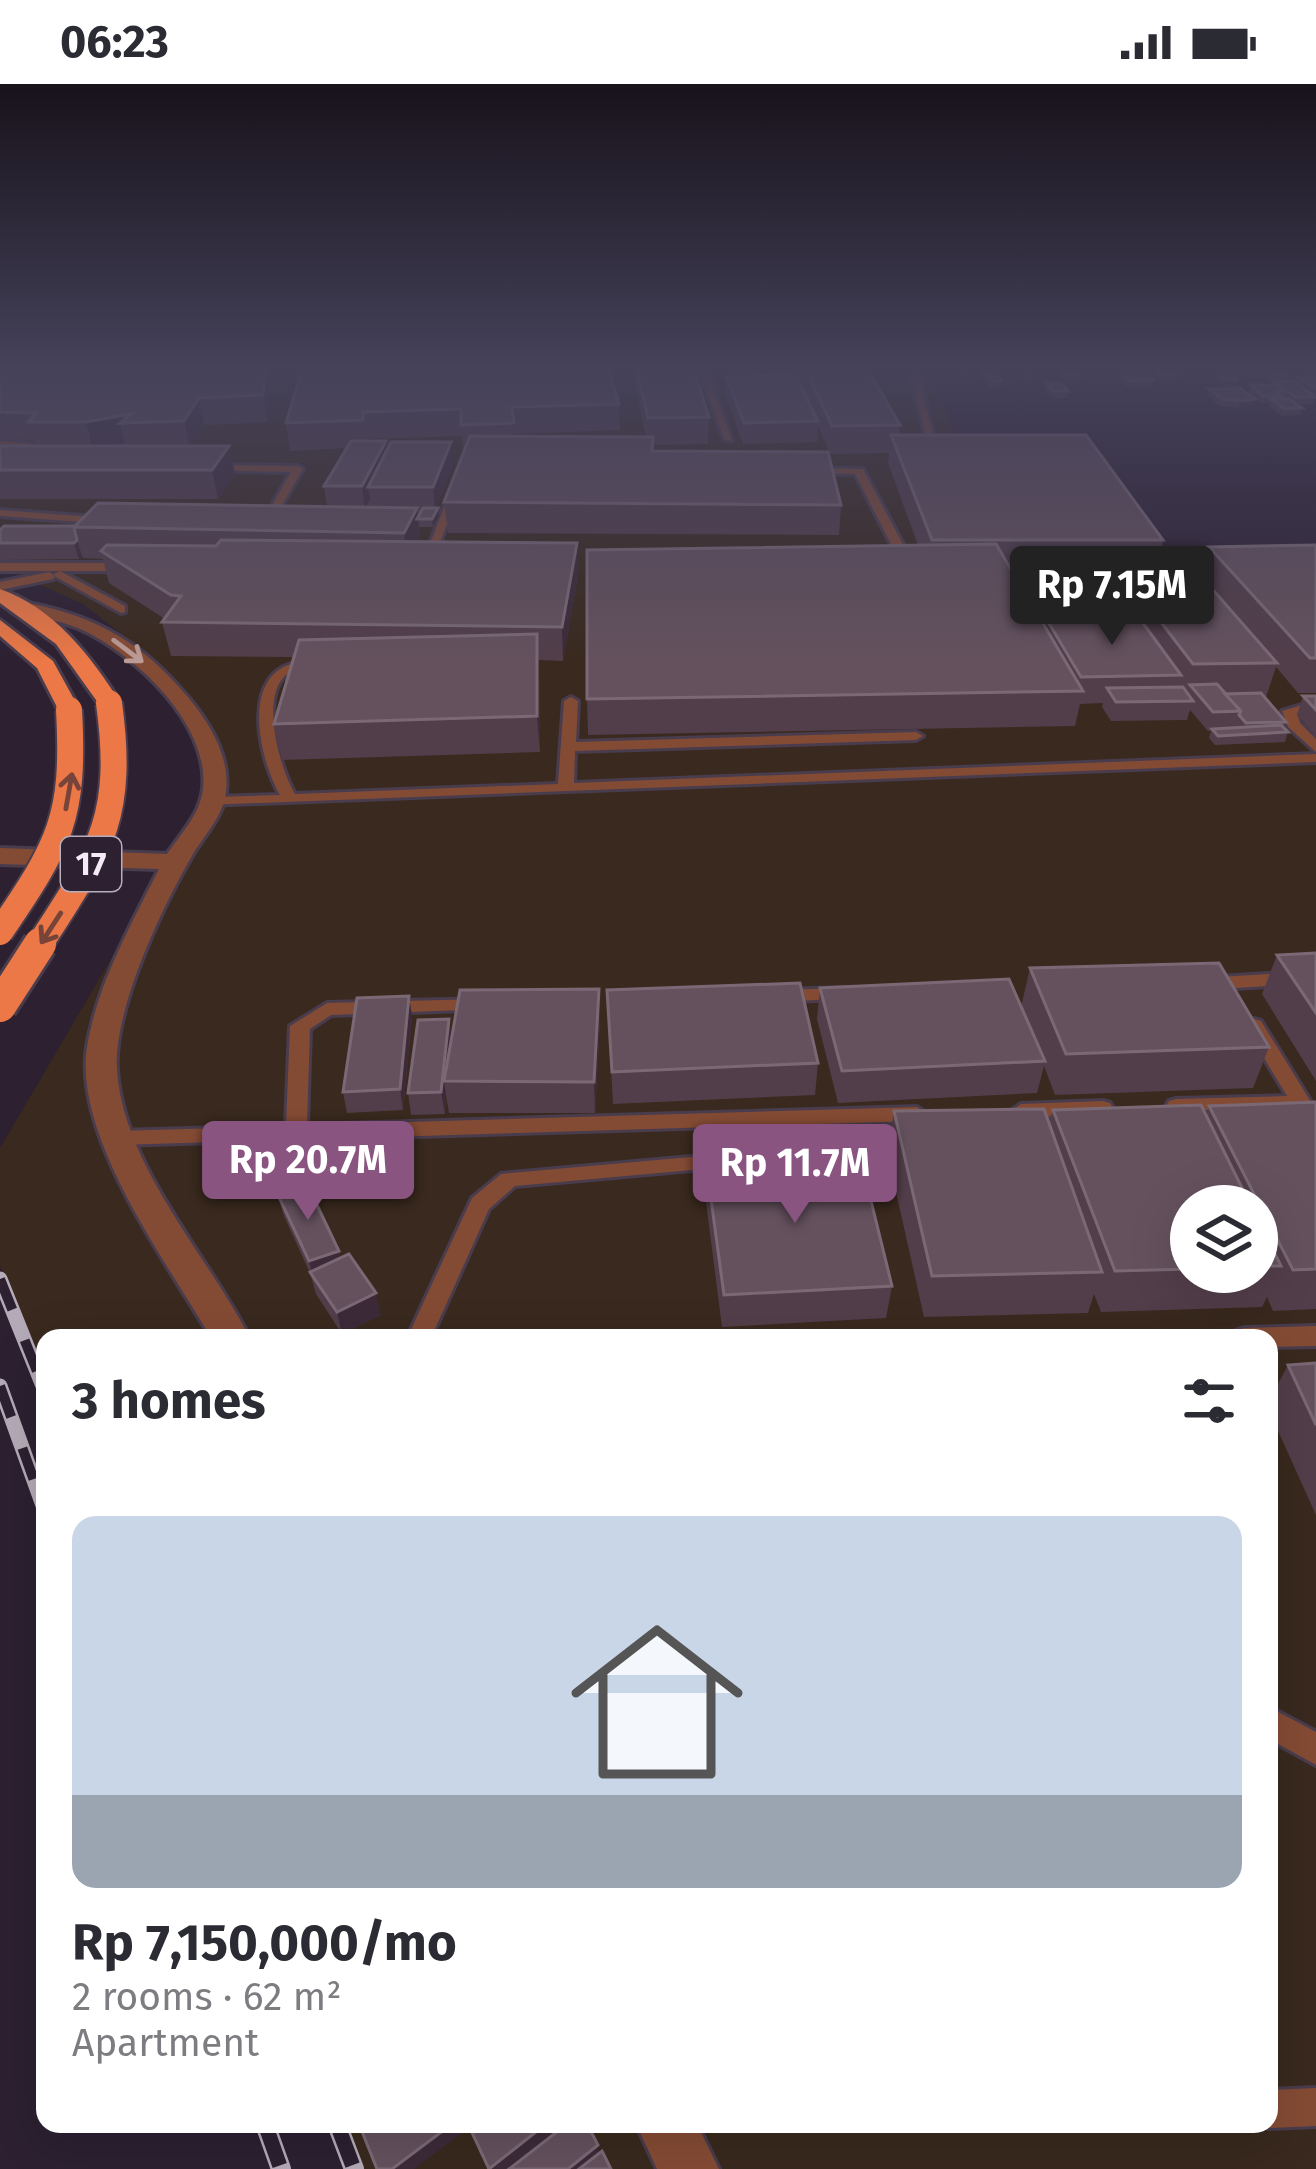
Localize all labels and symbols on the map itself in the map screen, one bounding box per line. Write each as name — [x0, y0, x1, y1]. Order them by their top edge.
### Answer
pin: Rp 7.15M — [988, 546, 1236, 648]
one-way arrow — [111, 638, 144, 663]
one-way arrow — [58, 772, 81, 811]
road number: 17 — [61, 837, 121, 891]
one-way arrow — [39, 910, 64, 944]
pin: Rp 20.7M — [184, 1121, 432, 1223]
pin: Rp 11.7M — [671, 1124, 919, 1226]

